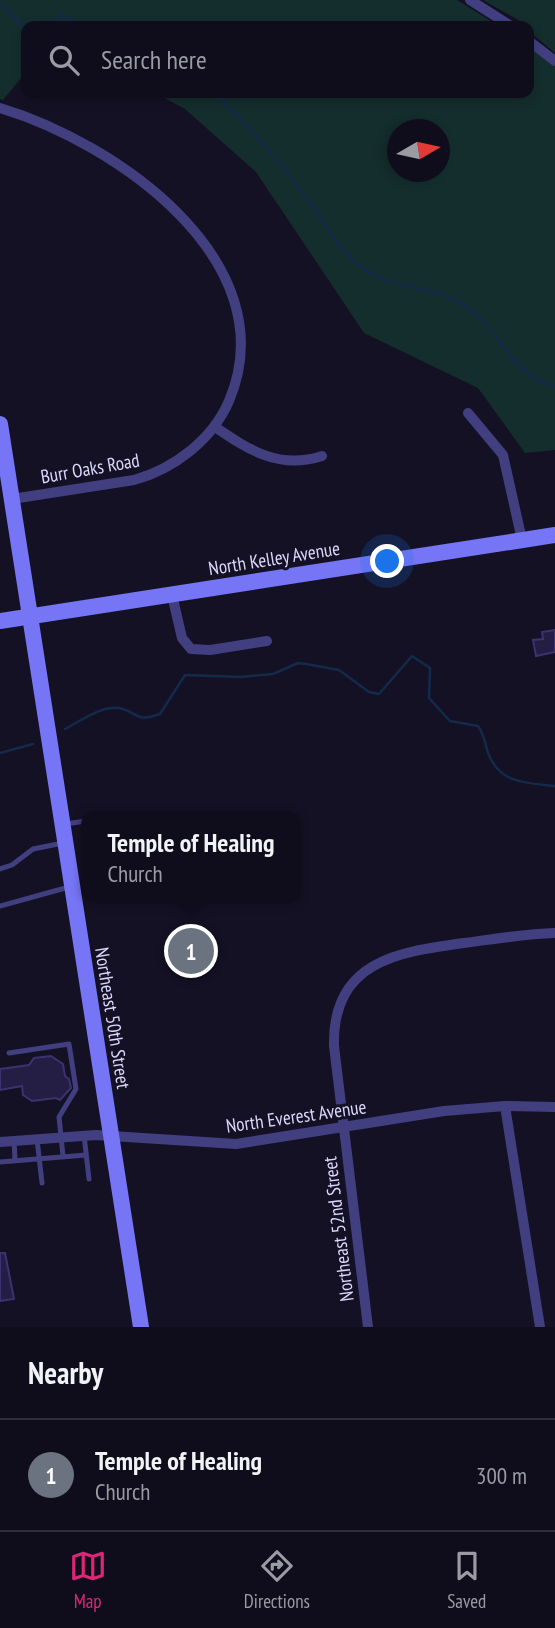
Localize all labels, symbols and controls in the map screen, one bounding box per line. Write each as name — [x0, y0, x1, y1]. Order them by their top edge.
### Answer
search box — [21, 21, 534, 98]
icon: search — [45, 41, 83, 79]
text: Search here — [101, 43, 207, 76]
north arrow — [387, 119, 450, 182]
street label: Burr Oaks Road — [39, 448, 141, 488]
street label: North Kelley Avenue — [207, 536, 342, 580]
your location — [370, 544, 404, 578]
popup — [81, 811, 301, 902]
text: Temple of Healing — [107, 826, 275, 859]
text: Church — [107, 859, 163, 888]
pin: 1 — [168, 925, 214, 977]
street label: Northeast 50th Street — [90, 946, 136, 1091]
street label: North Everest Avenue — [224, 1094, 368, 1138]
street label: Northeast 52nd Street — [317, 1154, 359, 1303]
text: Nearby — [28, 1353, 103, 1392]
text: Temple of Healing — [95, 1444, 262, 1477]
text: 1 — [46, 1461, 57, 1490]
text: 300 m — [476, 1461, 527, 1490]
text: Church — [95, 1477, 150, 1506]
tab: Map — [69, 1547, 107, 1613]
tab: Directions — [244, 1547, 310, 1613]
tab: Saved — [447, 1547, 486, 1613]

